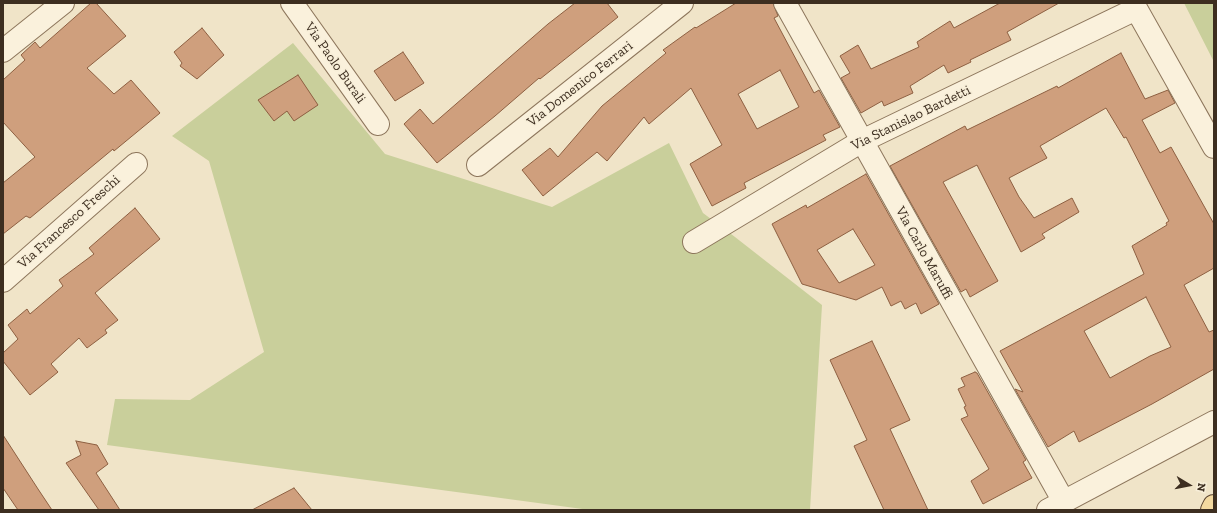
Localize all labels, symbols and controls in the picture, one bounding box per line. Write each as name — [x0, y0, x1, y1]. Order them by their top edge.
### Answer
street label: Via Paolo Burali — [301, 19, 369, 107]
street label: Via Domenico Ferrari — [524, 37, 636, 131]
street label: Via Stanislao Bardetti — [849, 82, 973, 154]
street label: Via Francesco Freschi — [14, 172, 124, 272]
street label: Via Carlo Maruffi — [892, 204, 956, 302]
north arrow — [1169, 465, 1209, 505]
text: N — [1194, 482, 1208, 492]

